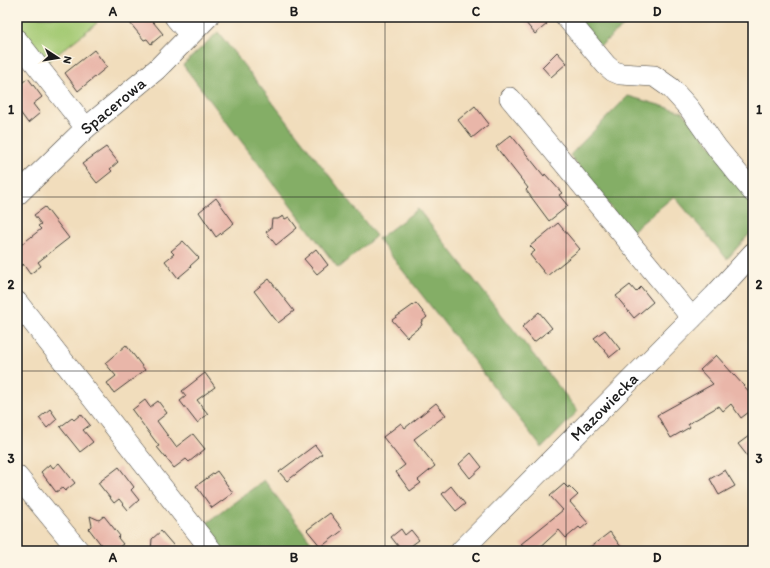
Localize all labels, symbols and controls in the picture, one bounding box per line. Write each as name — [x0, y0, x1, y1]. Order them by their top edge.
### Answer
text: A — [108, 4, 118, 19]
text: B — [290, 4, 299, 19]
text: C — [472, 4, 481, 19]
text: D — [653, 4, 662, 19]
north arrow — [38, 38, 78, 78]
text: N — [60, 55, 74, 65]
street label: Spacerowa — [76, 73, 150, 139]
text: 1 — [8, 102, 14, 117]
text: 1 — [756, 102, 762, 117]
text: 2 — [8, 277, 15, 292]
text: 2 — [756, 277, 763, 292]
street label: Mazowiecka — [566, 369, 642, 445]
text: 3 — [7, 451, 15, 466]
text: 3 — [755, 451, 763, 466]
text: A — [108, 550, 118, 565]
text: B — [290, 550, 299, 565]
text: C — [472, 550, 481, 565]
text: D — [653, 550, 662, 565]

